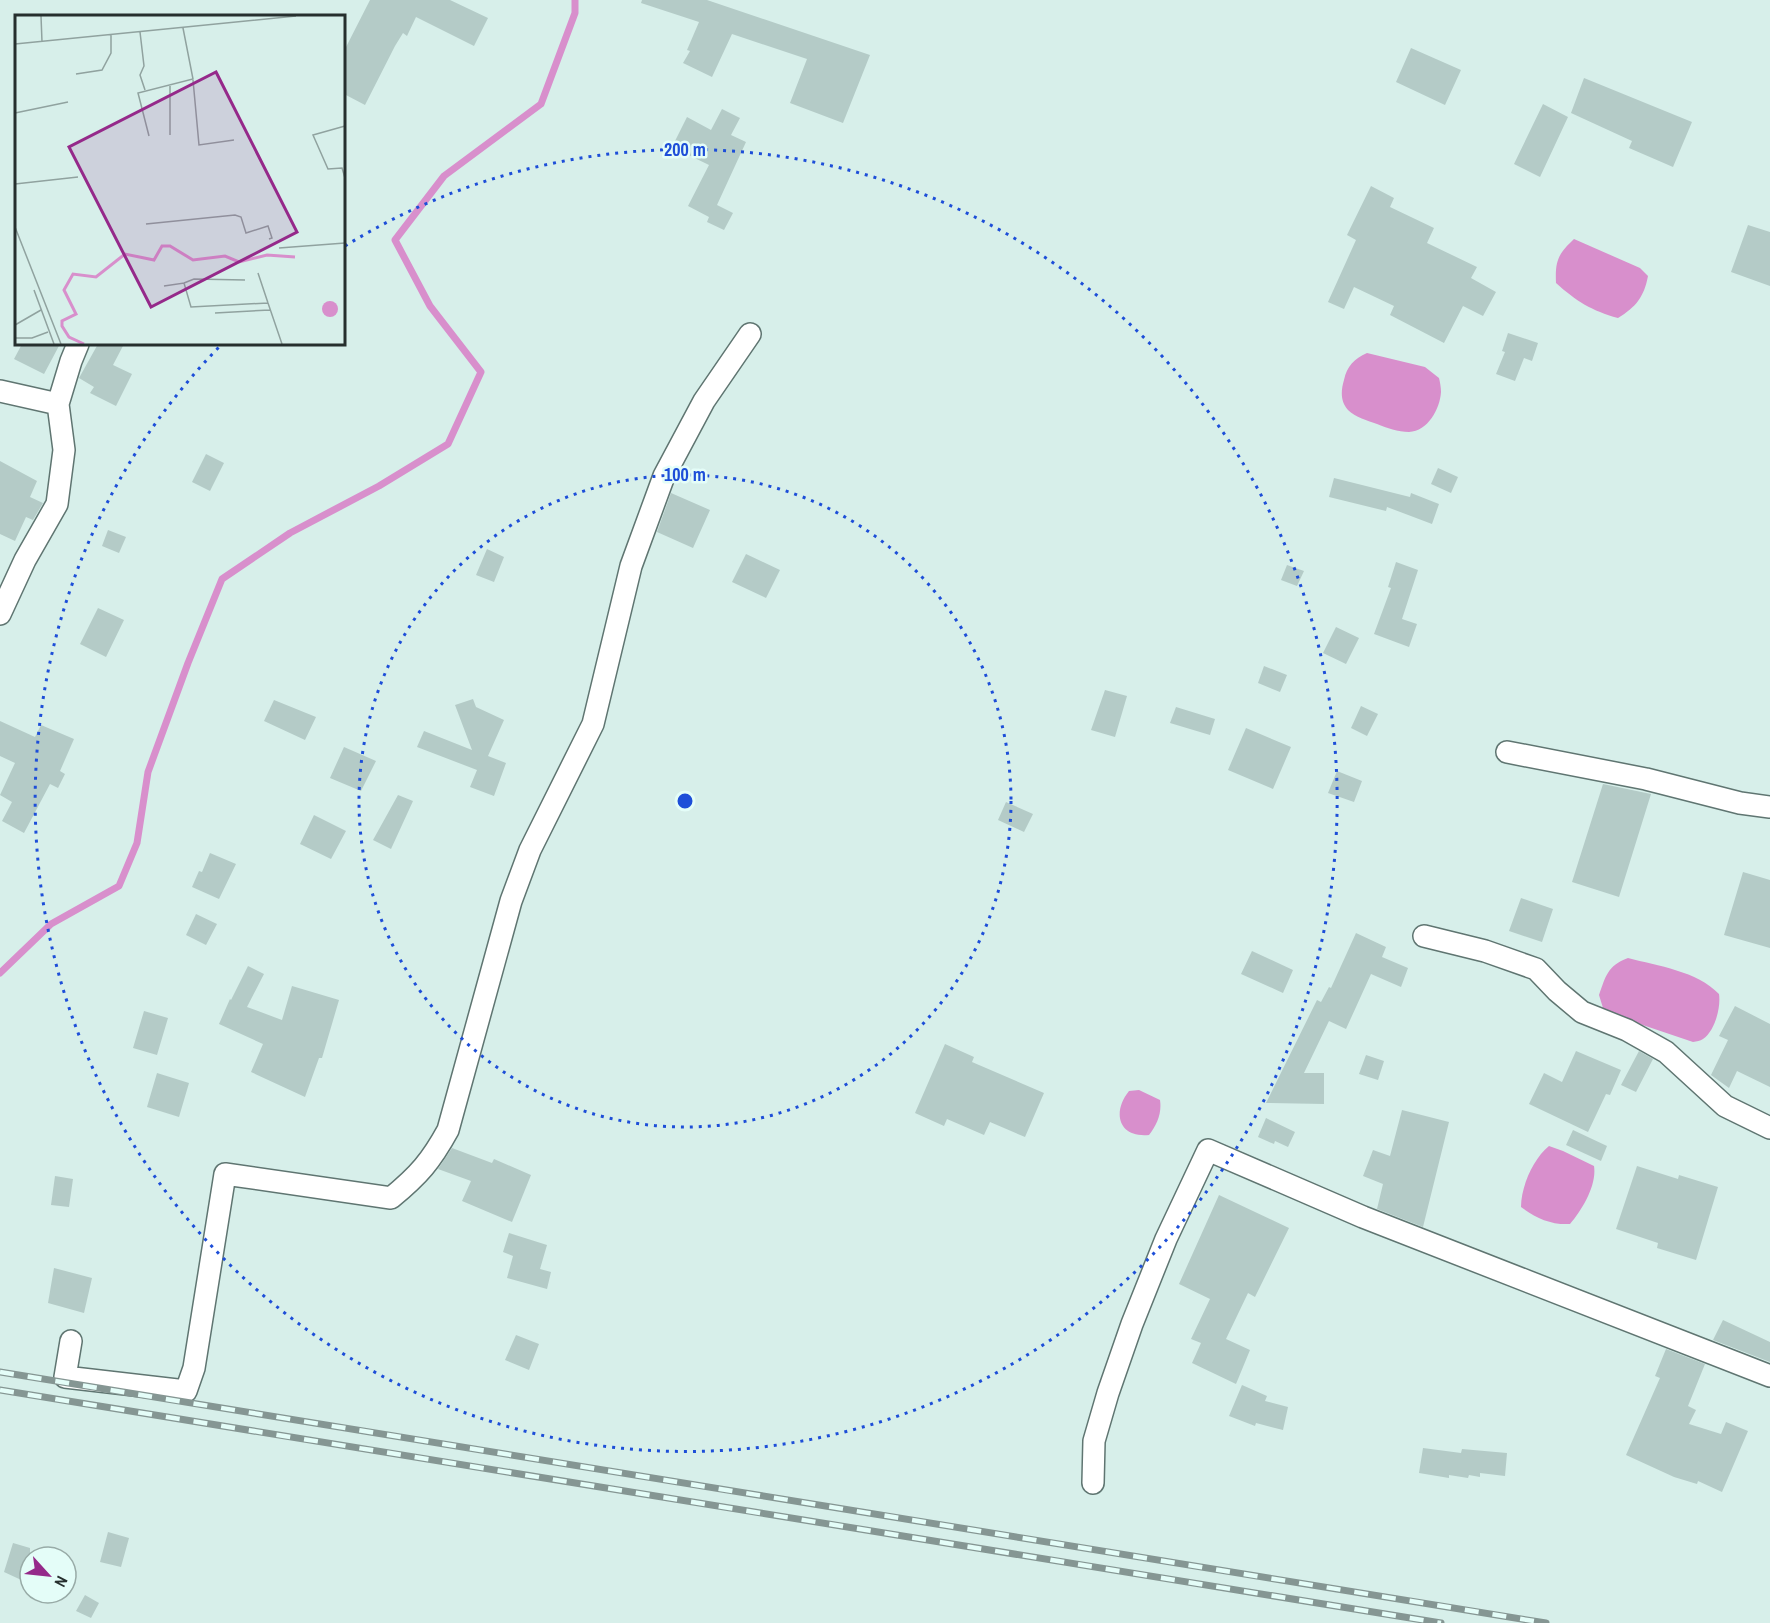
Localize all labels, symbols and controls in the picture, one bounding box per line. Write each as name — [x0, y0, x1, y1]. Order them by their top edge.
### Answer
inset map — [15, 15, 345, 345]
text: 200 m — [664, 137, 706, 162]
text: 100 m — [664, 462, 706, 487]
centre of rings — [675, 791, 695, 811]
north arrow — [18, 1545, 78, 1605]
text: N — [49, 1573, 73, 1591]

